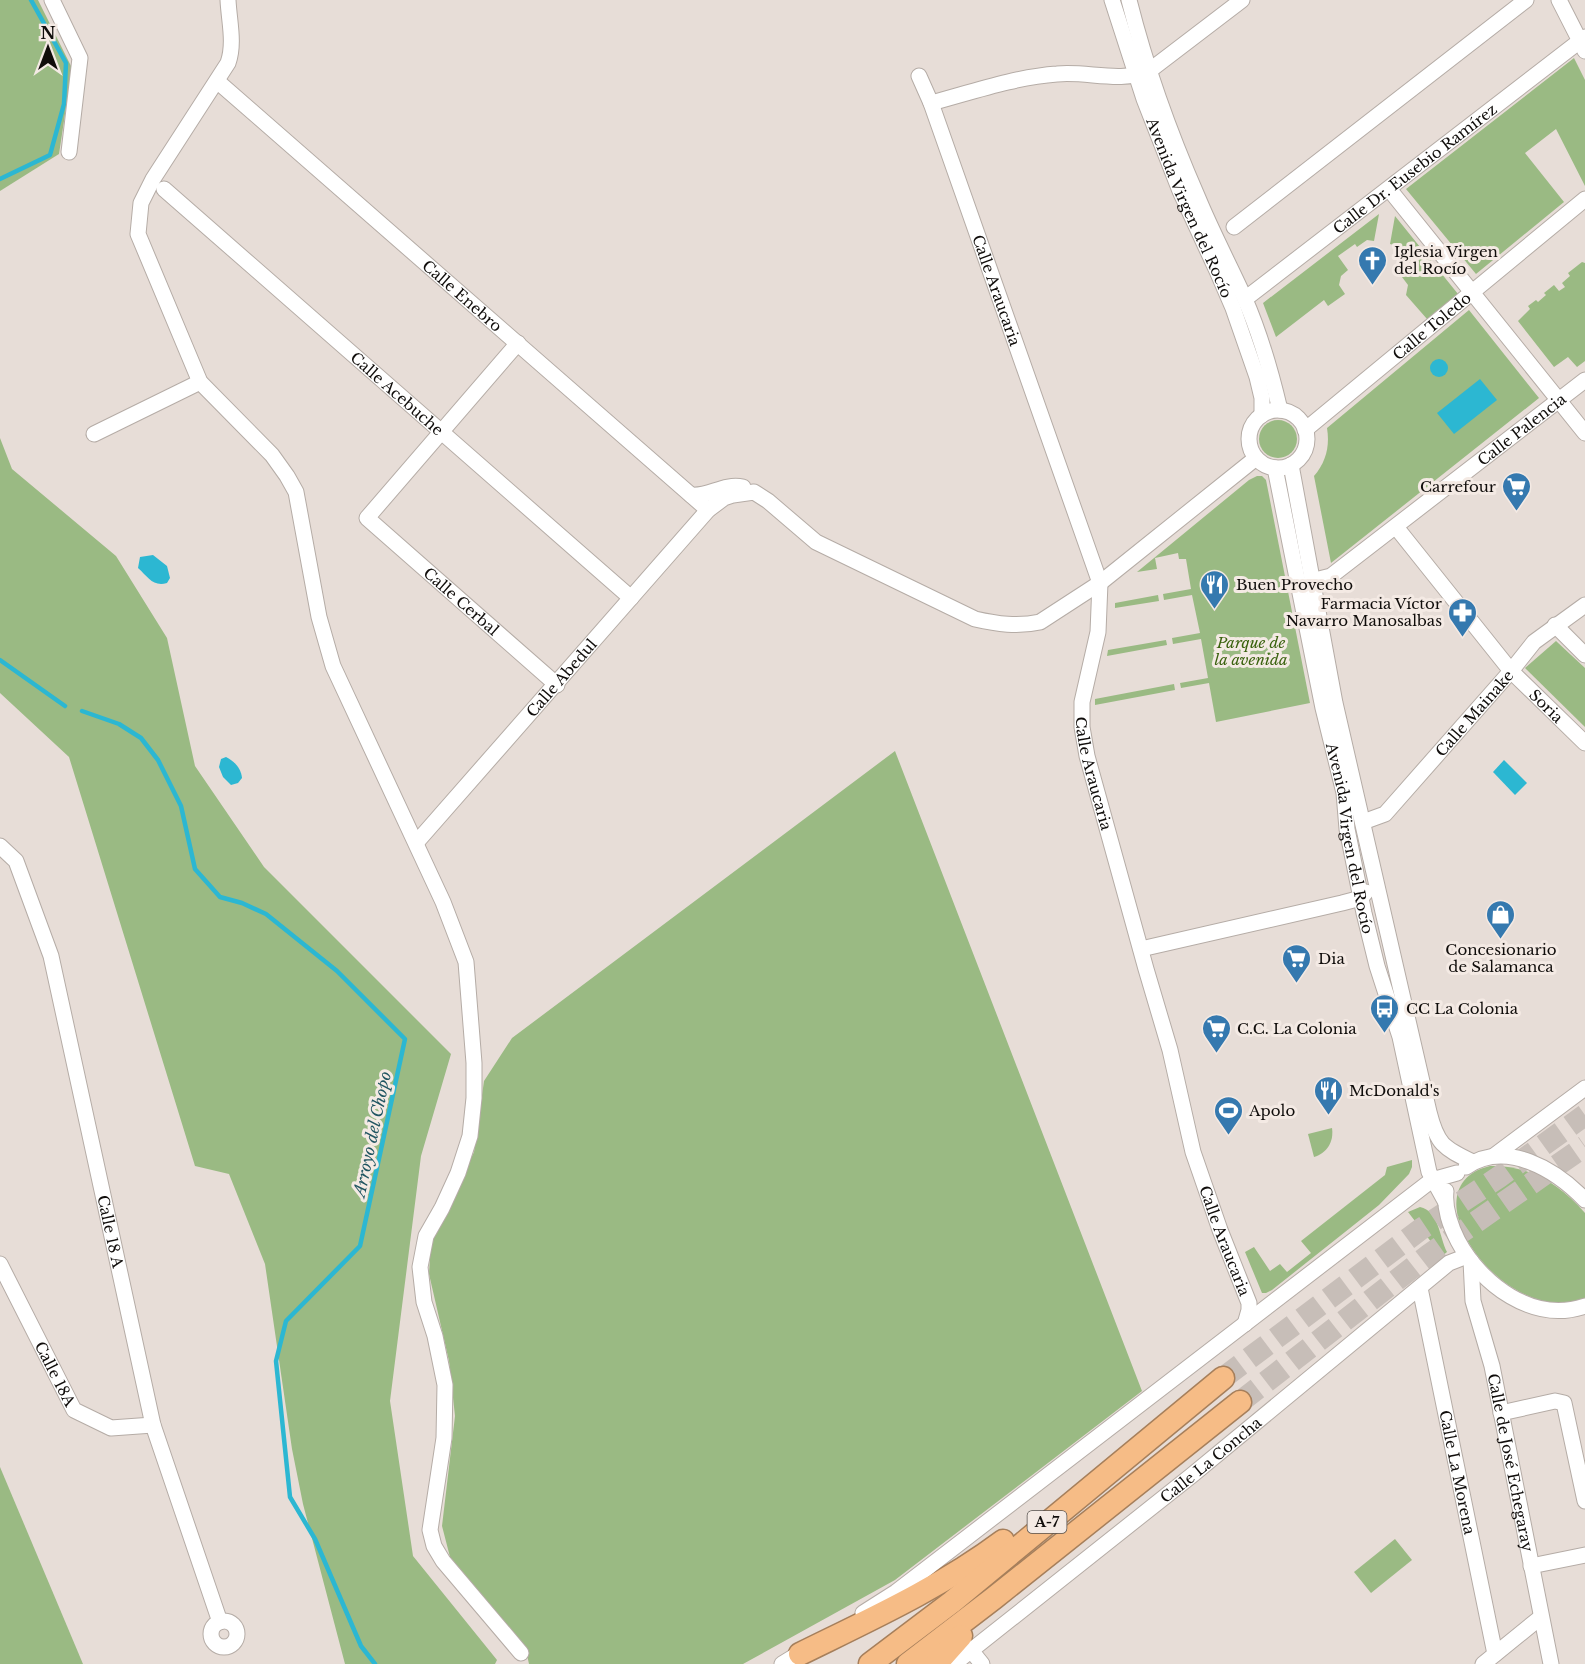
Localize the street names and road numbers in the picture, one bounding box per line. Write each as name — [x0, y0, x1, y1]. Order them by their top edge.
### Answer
street label: Calle Dr. Eusebio Ramírez — [1329, 99, 1500, 238]
street label: Avenida Virgen del Rocío — [1142, 114, 1237, 301]
street label: Calle Araucaria — [969, 232, 1025, 349]
street label: Calle Enebro — [419, 256, 506, 336]
street label: Calle Toledo — [1388, 288, 1475, 364]
street label: Calle Acebuche — [347, 347, 448, 439]
street label: Calle Palencia — [1473, 389, 1570, 469]
street label: Calle Cerbal — [420, 563, 503, 639]
street label: Calle Abedul — [522, 635, 600, 721]
street label: Calle Mainake — [1431, 666, 1517, 760]
street label: Soria — [1526, 685, 1568, 727]
street label: Calle Araucaria — [1073, 716, 1117, 833]
street label: Avenida Virgen del Rocío — [1322, 740, 1378, 936]
street label: Calle Araucaria — [1196, 1183, 1255, 1299]
street label: Calle 18 A — [94, 1193, 128, 1270]
street label: Calle 18A — [31, 1338, 80, 1410]
street label: Calle de José Echegaray — [1484, 1372, 1538, 1553]
street label: Calle La Morena — [1436, 1408, 1480, 1537]
street label: Calle La Concha — [1156, 1412, 1266, 1507]
road number: A-7 — [1028, 1511, 1066, 1533]

